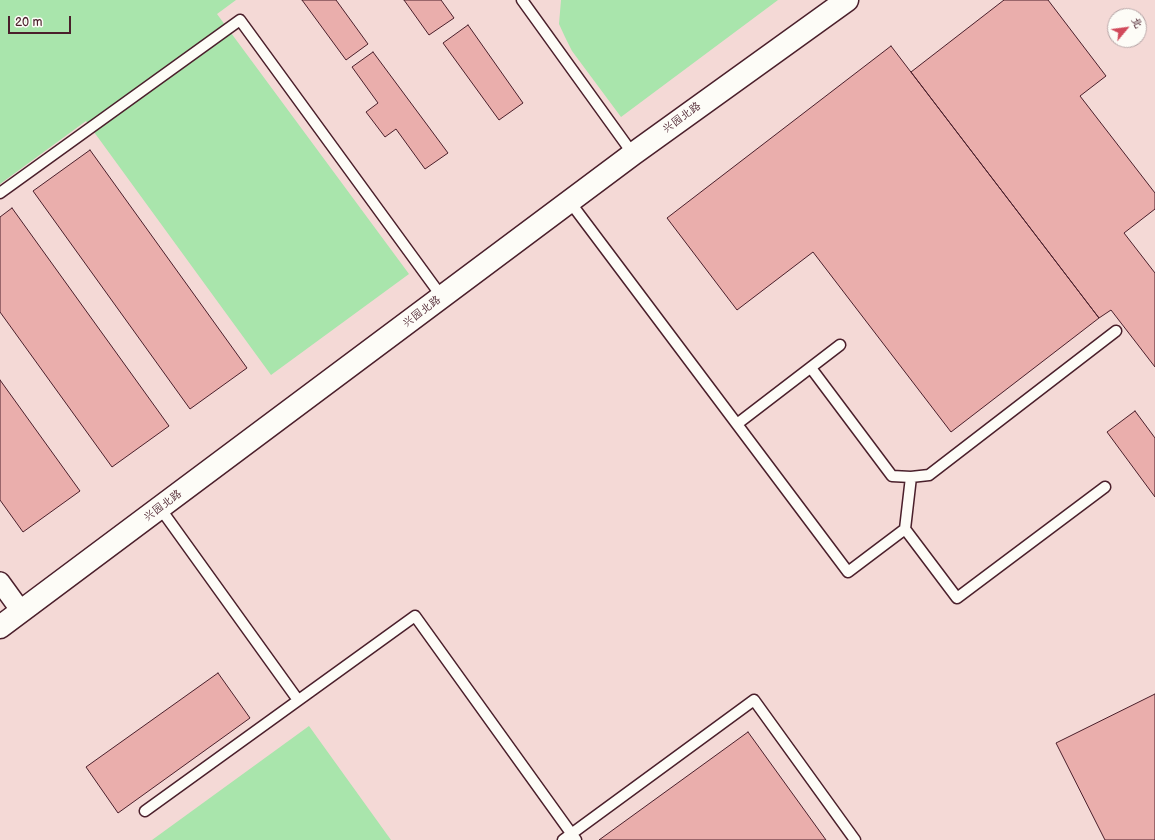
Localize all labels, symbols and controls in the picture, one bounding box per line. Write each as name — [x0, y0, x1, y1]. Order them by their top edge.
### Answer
scale bar — [10, 8, 73, 34]
north arrow — [1107, 8, 1147, 48]
text: 北 — [1129, 14, 1145, 30]
text: 20 m — [15, 15, 42, 30]
street label: 兴园北路 — [660, 100, 704, 136]
street label: 兴园北路 — [400, 293, 444, 331]
street label: 兴园北路 — [141, 487, 185, 525]

